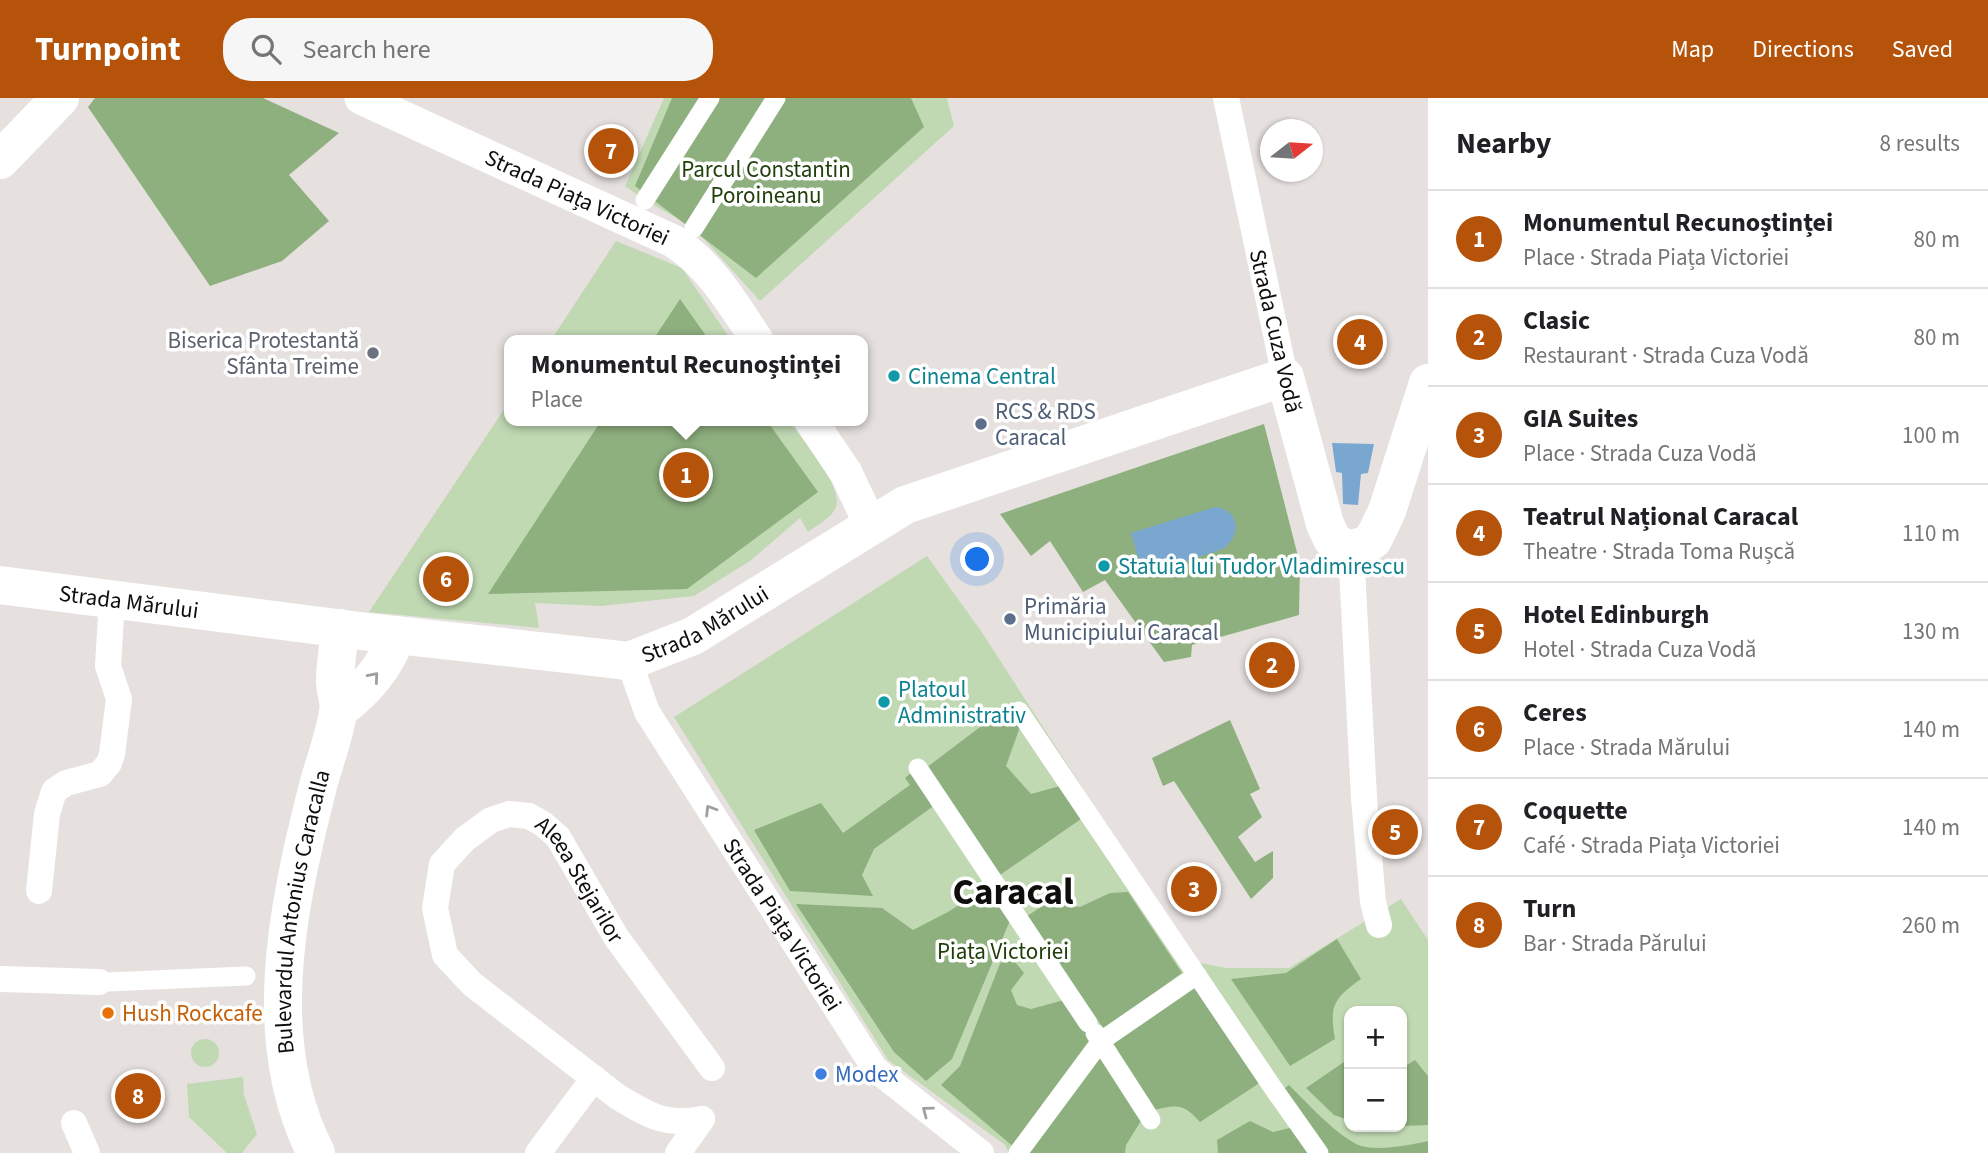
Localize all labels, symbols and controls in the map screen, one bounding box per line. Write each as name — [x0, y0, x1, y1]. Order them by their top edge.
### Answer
search box — [223, 18, 713, 81]
text: Turnpoint — [35, 26, 181, 73]
icon: search — [247, 30, 285, 68]
text: Search here — [303, 31, 431, 68]
text: Map — [1671, 32, 1714, 67]
text: Directions — [1752, 32, 1854, 67]
text: Saved — [1892, 32, 1953, 67]
north arrow — [1260, 119, 1323, 182]
text: Nearby — [1456, 122, 1551, 165]
pin: 7 — [588, 125, 634, 177]
text: 8 results — [1880, 127, 1960, 160]
street label: Strada Piața Victoriei — [480, 141, 675, 254]
park label: Parcul Constantin Poroineanu — [681, 153, 851, 212]
text: Monumentul Recunoștinței — [1523, 204, 1833, 241]
text: 1 — [1473, 223, 1485, 256]
text: 80 m — [1913, 223, 1960, 256]
text: Place · Strada Piața Victoriei — [1523, 241, 1789, 274]
street label: Strada Cuza Vodă — [1241, 246, 1310, 416]
text: Clasic — [1523, 302, 1590, 339]
pin: 4 — [1337, 316, 1383, 368]
text: 2 — [1473, 321, 1485, 354]
text: 80 m — [1913, 321, 1960, 354]
place label: Biserica Protestantă Sfânta Treime — [167, 324, 359, 383]
popup — [504, 335, 868, 426]
text: Restaurant · Strada Cuza Vodă — [1523, 339, 1809, 372]
marker: Biserica Protestantă Sfânta Treime — [365, 345, 381, 361]
text: Monumentul Recunoștinței — [531, 346, 841, 383]
place label: Cinema Central — [908, 360, 1056, 393]
marker: Cinema Central — [886, 368, 902, 384]
text: Place — [531, 383, 583, 416]
place label: RCS & RDS Caracal — [995, 395, 1096, 454]
text: GIA Suites — [1523, 400, 1638, 437]
marker: RCS & RDS Caracal — [973, 416, 989, 432]
text: 3 — [1473, 419, 1485, 452]
text: 100 m — [1902, 419, 1960, 452]
text: Place · Strada Cuza Vodă — [1523, 437, 1757, 470]
pin: 1 — [663, 449, 709, 501]
text: Teatrul Național Caracal — [1523, 498, 1798, 535]
text: 4 — [1473, 517, 1485, 550]
text: 110 m — [1902, 517, 1960, 550]
text: Theatre · Strada Toma Rușcă — [1523, 535, 1795, 568]
your location — [960, 542, 994, 576]
place label: Statuia lui Tudor Vladimirescu — [1118, 550, 1405, 583]
pin: 6 — [423, 553, 469, 605]
marker: Statuia lui Tudor Vladimirescu — [1096, 558, 1112, 574]
street label: Strada Mărului — [57, 577, 201, 627]
street label: Strada Mărului — [636, 577, 775, 672]
place label: Primăria Municipiului Caracal — [1024, 590, 1219, 649]
text: Hotel Edinburgh — [1523, 596, 1709, 633]
marker: Primăria Municipiului Caracal — [1002, 611, 1018, 627]
text: 5 — [1473, 615, 1485, 648]
text: 130 m — [1902, 615, 1960, 648]
text: Hotel · Strada Cuza Vodă — [1523, 633, 1756, 666]
pin: 2 — [1249, 639, 1295, 691]
one-way arrow — [366, 673, 378, 686]
place label: Platoul Administrativ — [898, 673, 1026, 732]
marker: Platoul Administrativ — [876, 694, 892, 710]
text: Ceres — [1523, 694, 1587, 731]
text: 6 — [1473, 713, 1485, 746]
text: 140 m — [1902, 713, 1960, 746]
text: Place · Strada Mărului — [1523, 731, 1730, 764]
street label: Bulevardul Antonius Caracalla — [267, 766, 339, 1056]
text: Coquette — [1523, 792, 1628, 829]
one-way arrow — [705, 805, 718, 818]
pin: 5 — [1372, 806, 1418, 858]
street label: Aleea Stejarilor — [528, 808, 632, 951]
text: 7 — [1473, 811, 1485, 844]
text: 140 m — [1902, 811, 1960, 844]
text: Café · Strada Piața Victoriei — [1523, 829, 1780, 862]
street label: Strada Piața Victoriei — [715, 832, 850, 1018]
pin: 3 — [1171, 863, 1217, 915]
district label: Caracal — [952, 866, 1074, 919]
text: Turn — [1523, 890, 1576, 927]
text: 8 — [1473, 909, 1485, 942]
text: 260 m — [1902, 909, 1960, 942]
text: Bar · Strada Părului — [1523, 927, 1707, 960]
park label: Piața Victoriei — [937, 935, 1069, 968]
place label: Hush Rockcafe — [122, 997, 263, 1030]
marker: Hush Rockcafe — [100, 1005, 116, 1021]
map controls — [1344, 1006, 1407, 1132]
button: + — [1344, 1006, 1407, 1069]
place label: Modex — [835, 1058, 898, 1091]
marker: Modex — [813, 1066, 829, 1082]
button: − — [1344, 1069, 1407, 1132]
pin: 8 — [115, 1070, 161, 1122]
one-way arrow — [923, 1107, 935, 1120]

